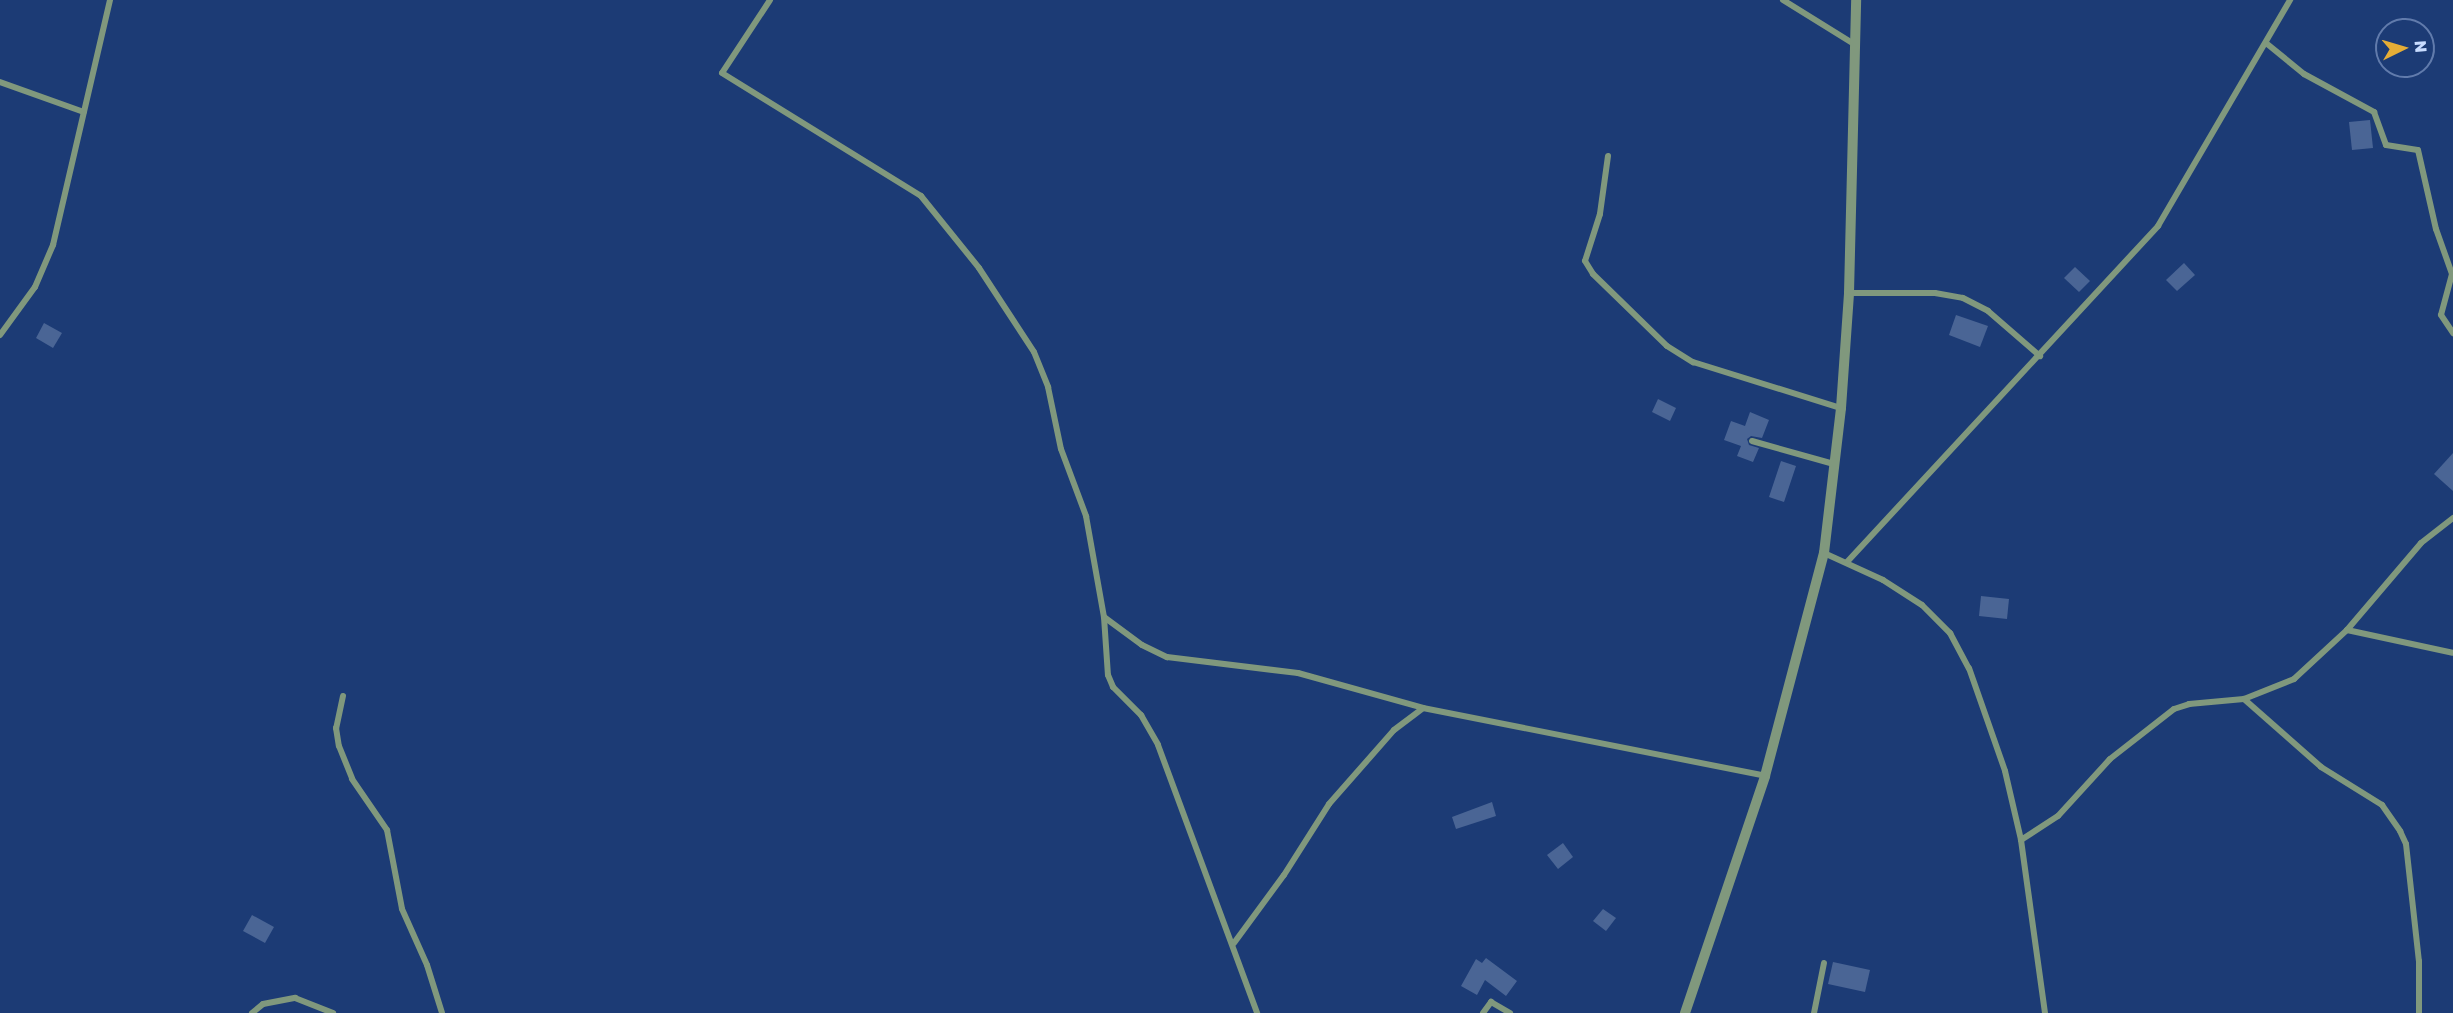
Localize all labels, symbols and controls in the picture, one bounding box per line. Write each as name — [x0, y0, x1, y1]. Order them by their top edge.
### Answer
north arrow — [2375, 18, 2435, 78]
text: N — [2410, 40, 2431, 54]

